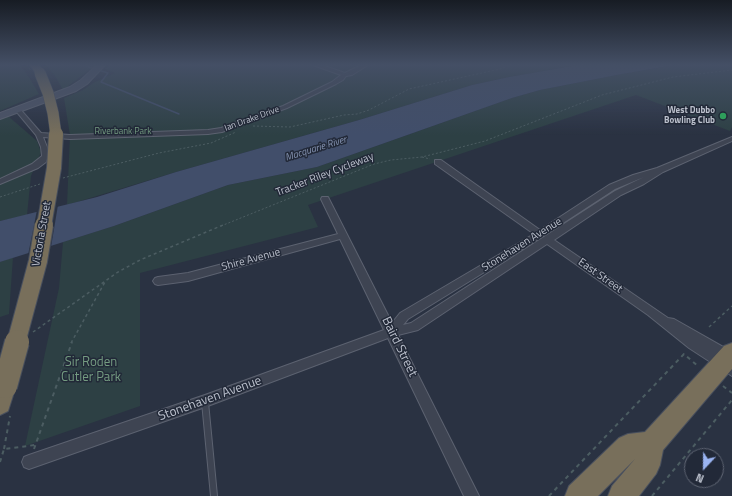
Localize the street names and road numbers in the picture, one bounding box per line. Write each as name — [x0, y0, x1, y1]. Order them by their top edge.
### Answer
street label: Ian Drake Drive — [223, 104, 281, 134]
street label: Tracker Riley Cycleway — [274, 150, 376, 200]
street label: Victoria Street — [30, 200, 54, 268]
street label: Stonehaven Avenue — [480, 215, 564, 275]
street label: Shire Avenue — [220, 246, 282, 274]
street label: East Street — [575, 256, 625, 296]
street label: Baird Street — [378, 314, 420, 380]
street label: Stonehaven Avenue — [156, 373, 264, 425]

